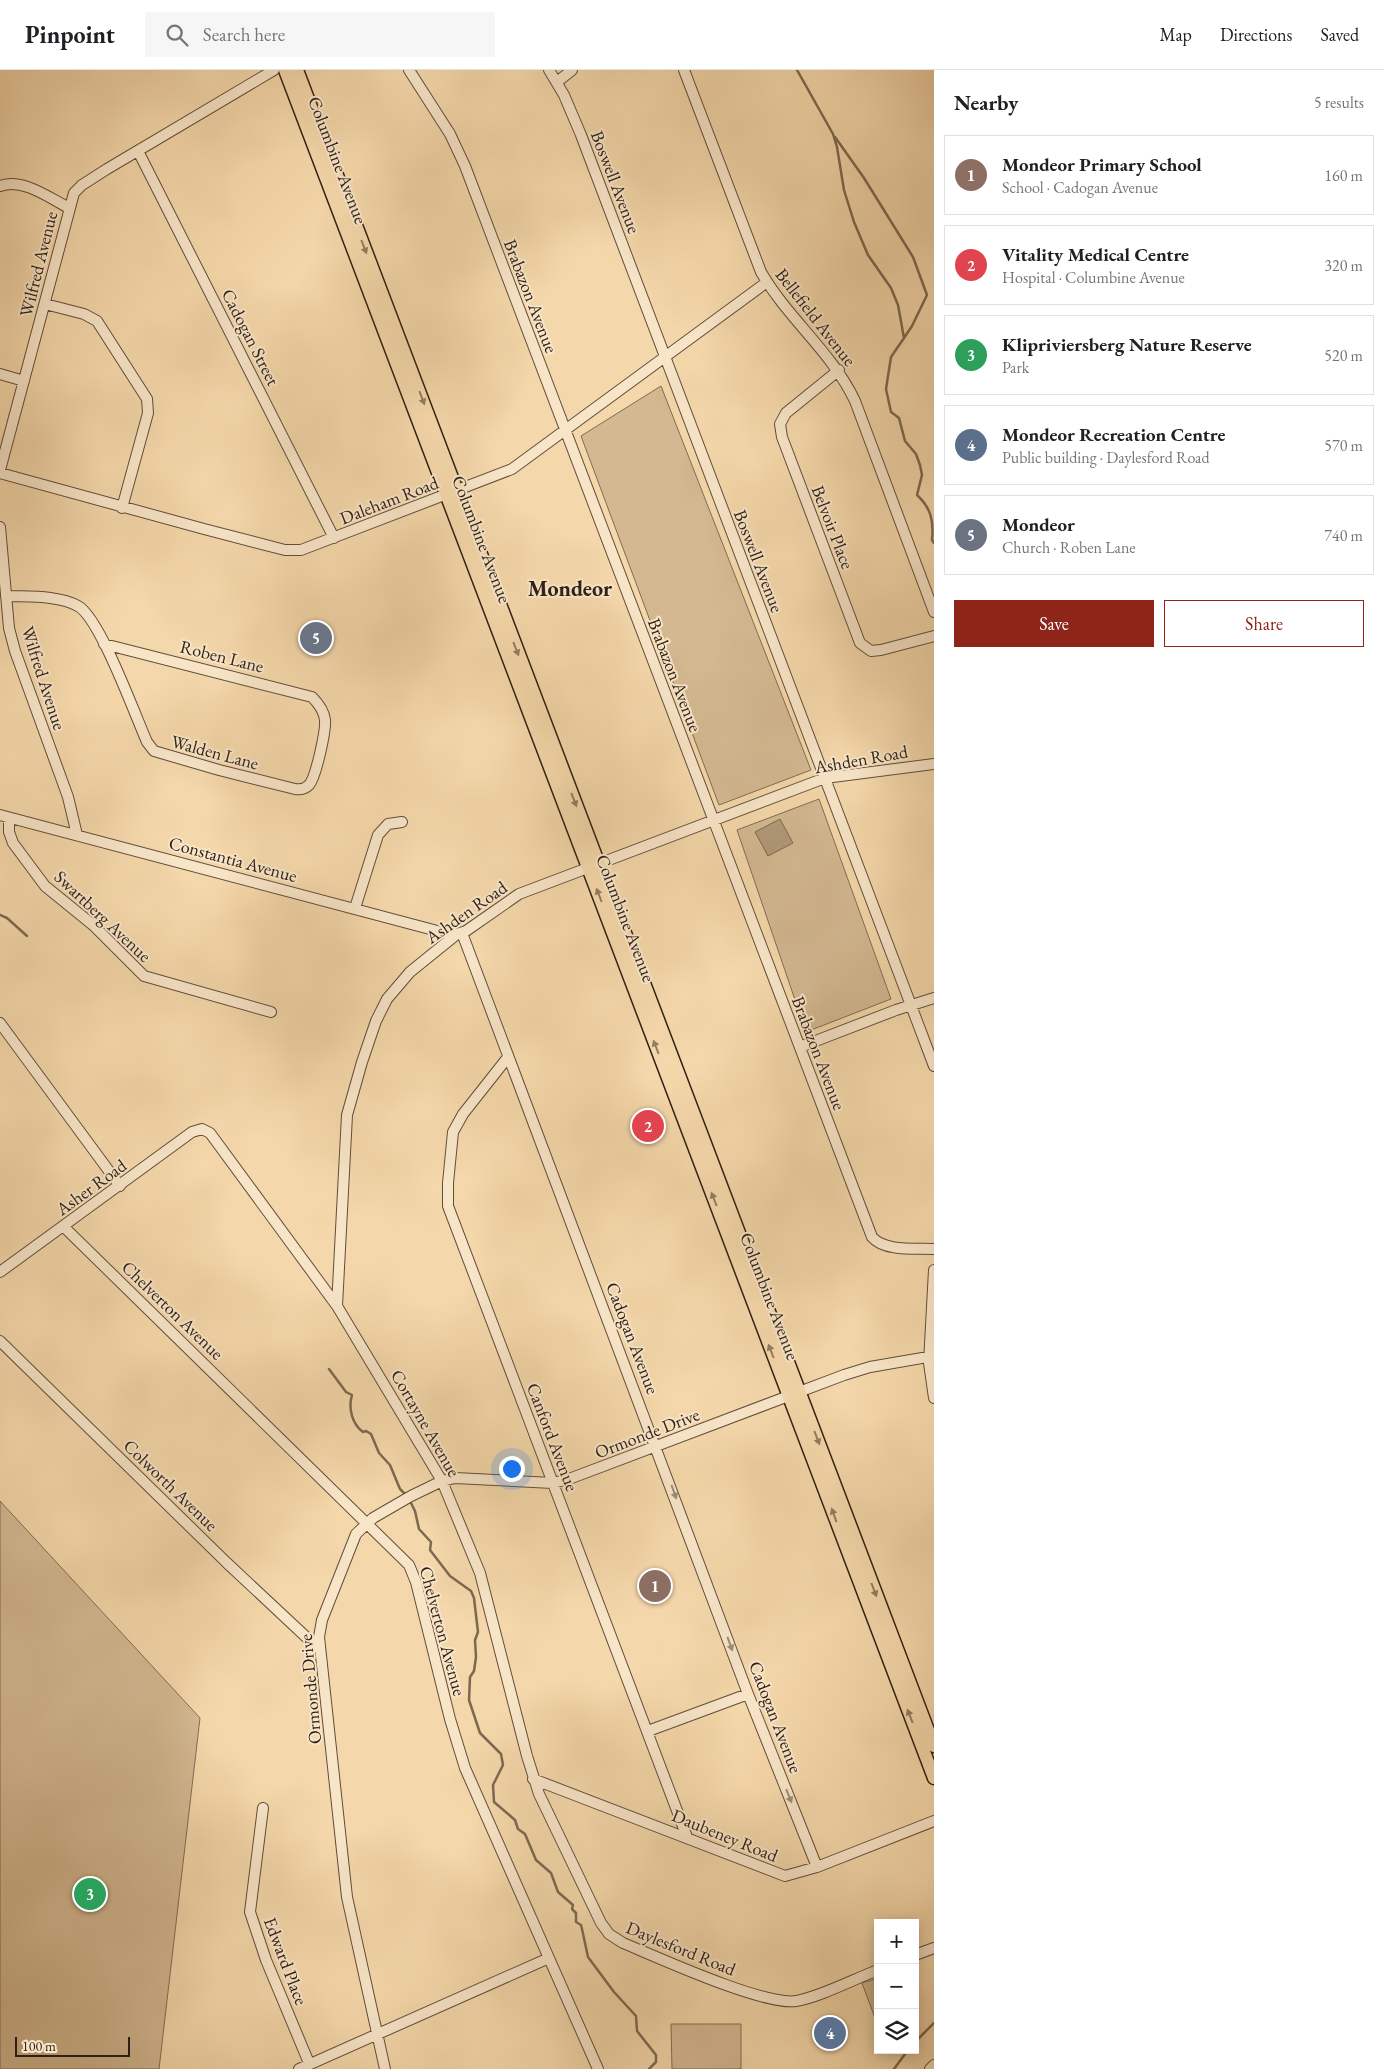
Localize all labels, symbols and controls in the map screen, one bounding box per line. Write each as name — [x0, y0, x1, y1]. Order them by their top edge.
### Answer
search box — [145, 12, 495, 57]
text: Pinpoint — [25, 19, 115, 50]
icon: search — [163, 21, 191, 49]
text: Search here — [203, 22, 285, 47]
text: Map — [1160, 23, 1192, 46]
text: Directions — [1220, 23, 1292, 46]
text: Saved — [1320, 23, 1359, 46]
text: Nearby — [954, 89, 1018, 116]
text: 5 results — [1314, 92, 1364, 113]
street label: Columbine Avenue — [303, 93, 373, 227]
street label: Boswell Avenue — [586, 127, 646, 237]
text: Mondeor Primary School — [1002, 152, 1202, 177]
text: 1 — [967, 165, 975, 186]
text: 160 m — [1324, 165, 1363, 186]
text: School · Cadogan Avenue — [1002, 177, 1158, 198]
street label: Wilfred Avenue — [14, 209, 62, 319]
street label: Brabazon Avenue — [499, 236, 563, 356]
one-way arrow — [361, 239, 368, 254]
text: Vitality Medical Centre — [1002, 242, 1189, 267]
text: 2 — [967, 255, 975, 276]
text: 320 m — [1324, 255, 1363, 276]
street label: Bellefield Avenue — [771, 263, 861, 371]
text: Hospital · Columbine Avenue — [1002, 267, 1185, 288]
street label: Cadogan Street — [217, 285, 285, 390]
text: Klipriviersberg Nature Reserve — [1002, 332, 1252, 357]
text: 3 — [967, 345, 975, 366]
text: 520 m — [1324, 345, 1363, 366]
text: Park — [1002, 357, 1029, 378]
one-way arrow — [419, 391, 426, 406]
text: Mondeor Recreation Centre — [1002, 422, 1225, 447]
text: 4 — [967, 435, 975, 456]
text: 570 m — [1324, 435, 1363, 456]
text: Public building · Daylesford Road — [1002, 447, 1209, 468]
street label: Daleham Road — [336, 470, 442, 529]
street label: Columbine Avenue — [447, 472, 517, 606]
street label: Belvoir Place — [807, 482, 859, 572]
street label: Boswell Avenue — [729, 506, 789, 616]
text: Mondeor — [1002, 512, 1075, 537]
text: 5 — [967, 525, 975, 546]
text: 740 m — [1324, 525, 1363, 546]
text: Church · Roben Lane — [1002, 537, 1136, 558]
district label: Mondeor — [528, 574, 613, 603]
button: Save — [954, 600, 1154, 647]
button: Share — [1164, 600, 1364, 647]
street label: Brabazon Avenue — [643, 615, 707, 735]
pin: 5 — [300, 619, 332, 657]
street label: Wilfred Avenue — [16, 623, 72, 733]
street label: Roben Lane — [178, 635, 266, 677]
one-way arrow — [513, 641, 520, 656]
street label: Walden Lane — [169, 729, 261, 775]
street label: Ashden Road — [812, 739, 910, 779]
one-way arrow — [571, 793, 578, 808]
street label: Constantia Avenue — [166, 831, 300, 887]
street label: Columbine Avenue — [591, 851, 661, 985]
street label: Swartberg Avenue — [50, 865, 156, 967]
street label: Ashden Road — [420, 875, 512, 949]
one-way arrow — [595, 887, 603, 902]
street label: Brabazon Avenue — [787, 993, 851, 1113]
one-way arrow — [652, 1040, 660, 1054]
pin: 2 — [632, 1107, 664, 1145]
street label: Asher Road — [50, 1153, 132, 1221]
one-way arrow — [710, 1191, 718, 1206]
street label: Columbine Avenue — [735, 1229, 805, 1363]
street label: Chelverton Avenue — [117, 1255, 229, 1365]
street label: Cadogan Avenue — [601, 1279, 665, 1397]
one-way arrow — [767, 1344, 775, 1358]
street label: Cortayne Avenue — [386, 1365, 466, 1481]
street label: Canford Avenue — [522, 1380, 584, 1494]
street label: Ormonde Drive — [591, 1402, 703, 1464]
one-way arrow — [813, 1431, 821, 1446]
street label: Colworth Avenue — [119, 1434, 223, 1536]
your location — [499, 1456, 525, 1482]
one-way arrow — [670, 1485, 678, 1500]
one-way arrow — [830, 1507, 838, 1522]
street label: Chelverton Avenue — [415, 1564, 471, 1698]
pin: 1 — [639, 1567, 671, 1605]
one-way arrow — [871, 1583, 879, 1597]
street label: Ormonde Drive — [294, 1633, 326, 1745]
one-way arrow — [726, 1637, 734, 1652]
street label: Cadogan Avenue — [744, 1658, 808, 1776]
one-way arrow — [906, 1709, 914, 1723]
one-way arrow — [785, 1789, 793, 1804]
street label: Daubeney Road — [669, 1803, 782, 1867]
pin: 3 — [74, 1875, 106, 1913]
street label: Edward Place — [259, 1914, 313, 2008]
street label: Daylesford Road — [623, 1916, 740, 1981]
map controls — [874, 1919, 919, 2054]
button: + — [874, 1919, 919, 1964]
button: − — [874, 1964, 919, 2009]
button: layers — [874, 2009, 919, 2054]
pin: 4 — [814, 2014, 846, 2052]
scale bar — [15, 2034, 130, 2057]
text: 100 m — [22, 2037, 56, 2055]

